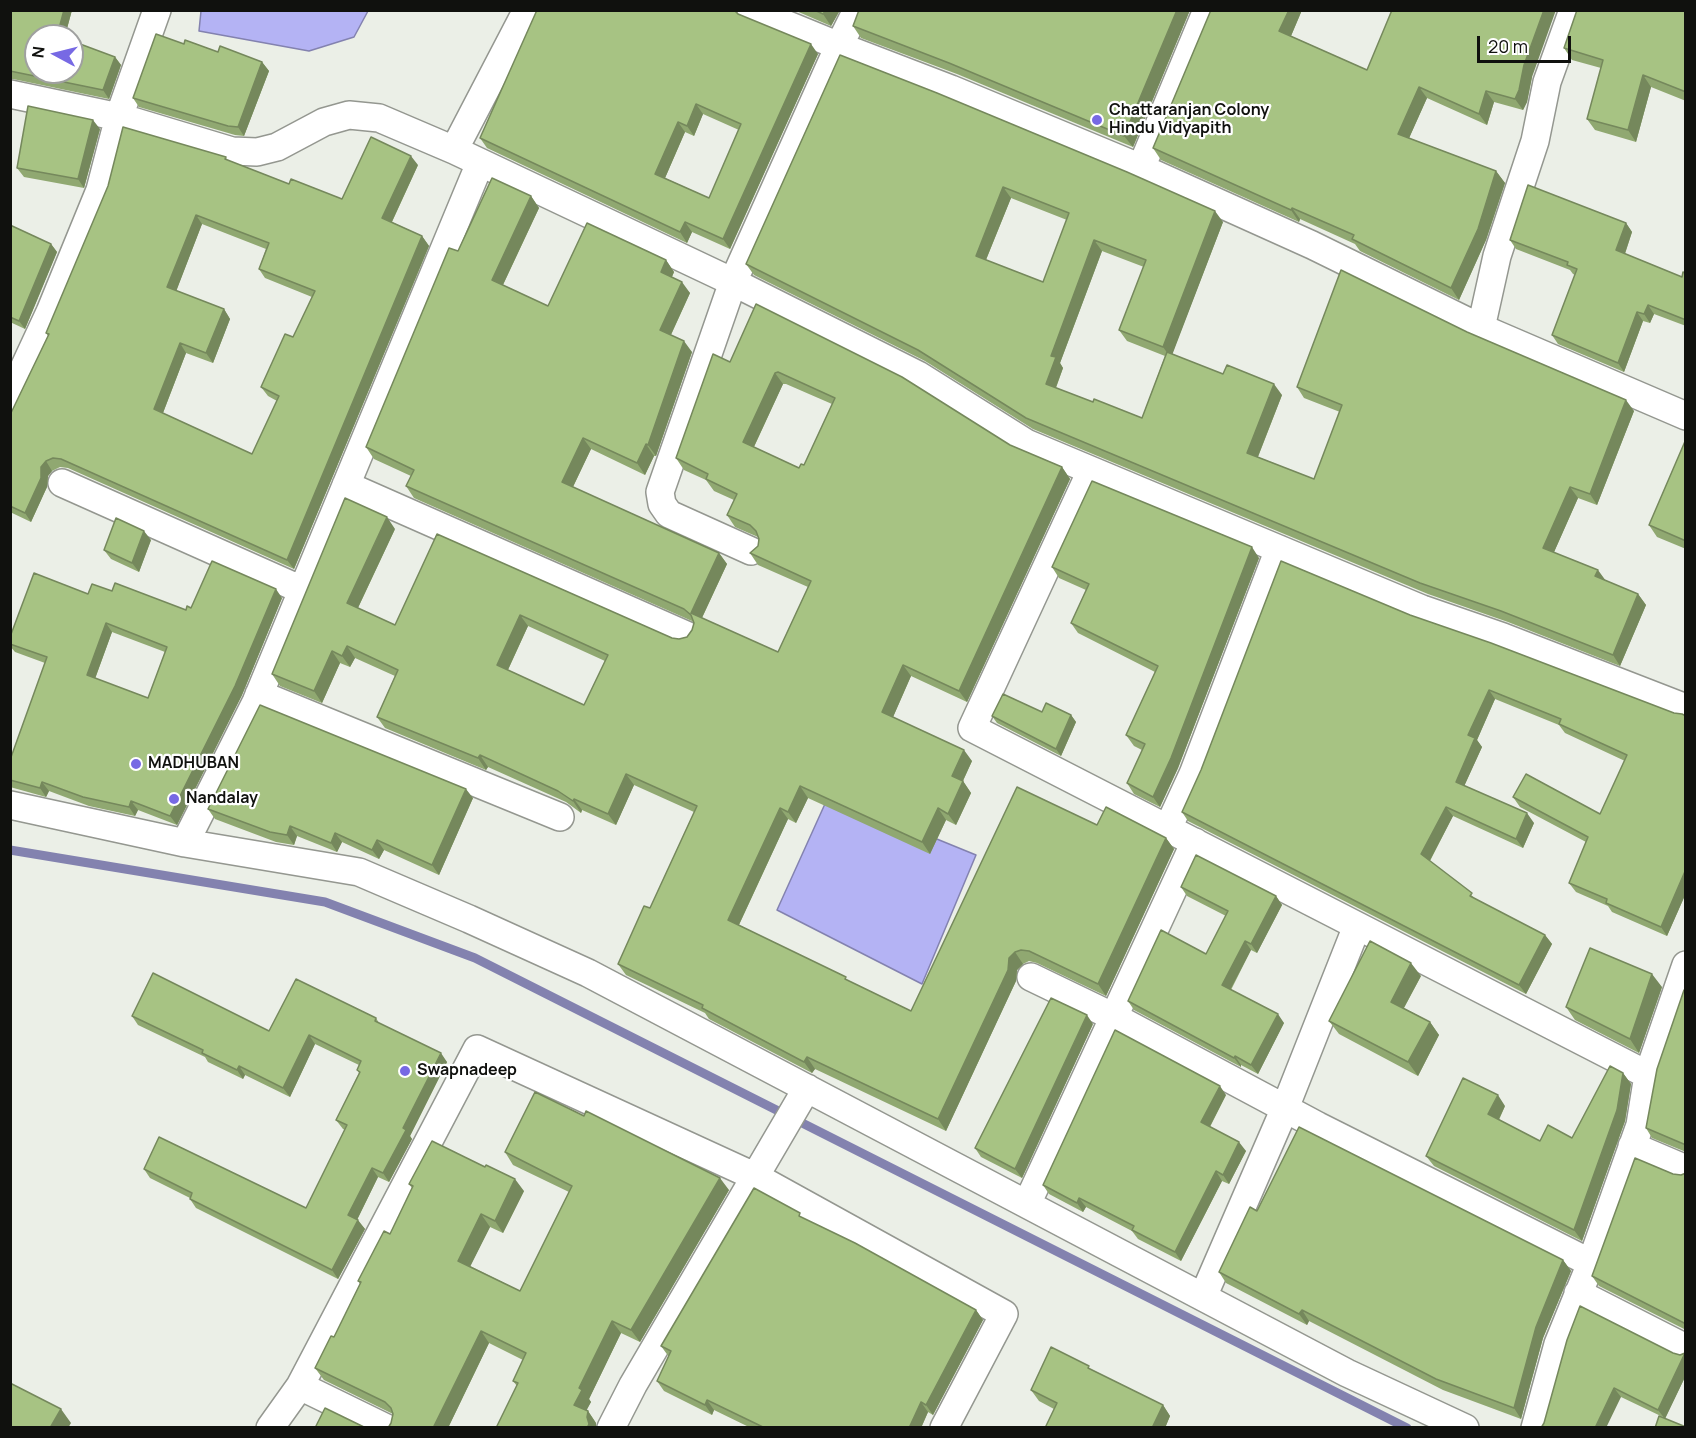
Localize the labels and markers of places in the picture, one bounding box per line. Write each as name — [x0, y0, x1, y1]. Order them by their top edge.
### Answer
place label: Chattaranjan Colony Hindu Vidyapith — [1109, 101, 1269, 139]
marker: Chattaranjan Colony Hindu Vidyapith — [1090, 113, 1104, 127]
place label: MADHUBAN — [148, 754, 239, 774]
marker: MADHUBAN — [129, 757, 143, 771]
place label: Nandalay — [186, 789, 258, 809]
marker: Nandalay — [167, 792, 181, 806]
place label: Swapnadeep — [417, 1061, 517, 1081]
marker: Swapnadeep — [398, 1064, 412, 1078]

